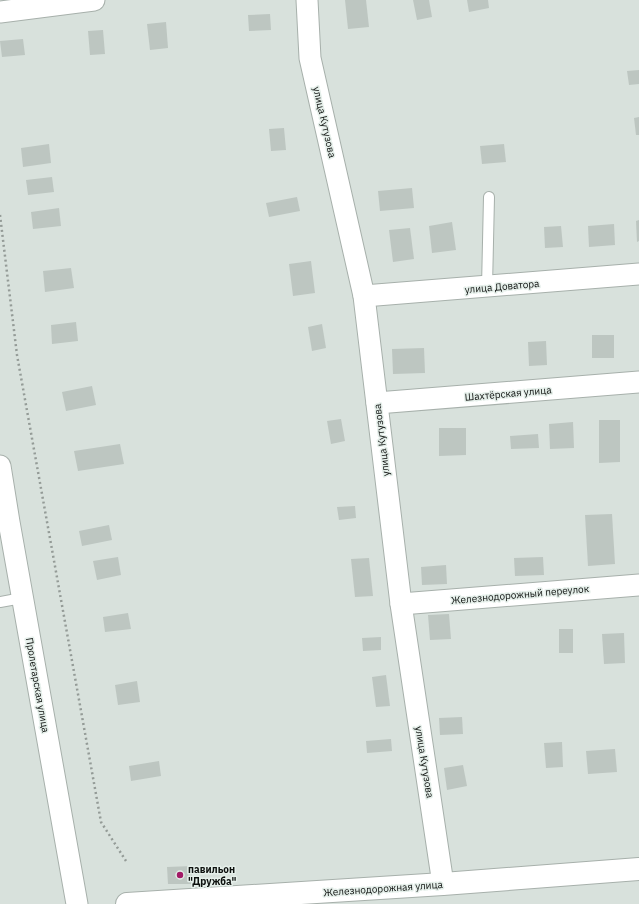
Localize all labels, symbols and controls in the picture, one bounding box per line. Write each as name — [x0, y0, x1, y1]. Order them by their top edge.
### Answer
street label: улица Кутузова — [310, 85, 339, 160]
street label: улица Доватора — [464, 277, 541, 296]
street label: Шахтёрская улица — [464, 383, 553, 404]
street label: улица Кутузова — [371, 402, 392, 477]
street label: Железнодорожный переулок — [450, 582, 590, 607]
street label: Пролетарская улица — [23, 637, 52, 734]
street label: улица Кутузова — [412, 725, 437, 800]
place label: павильон "Дружба" — [188, 863, 237, 888]
marker: павильон "Дружба" — [175, 870, 185, 880]
street label: Железнодорожная улица — [323, 878, 444, 899]

